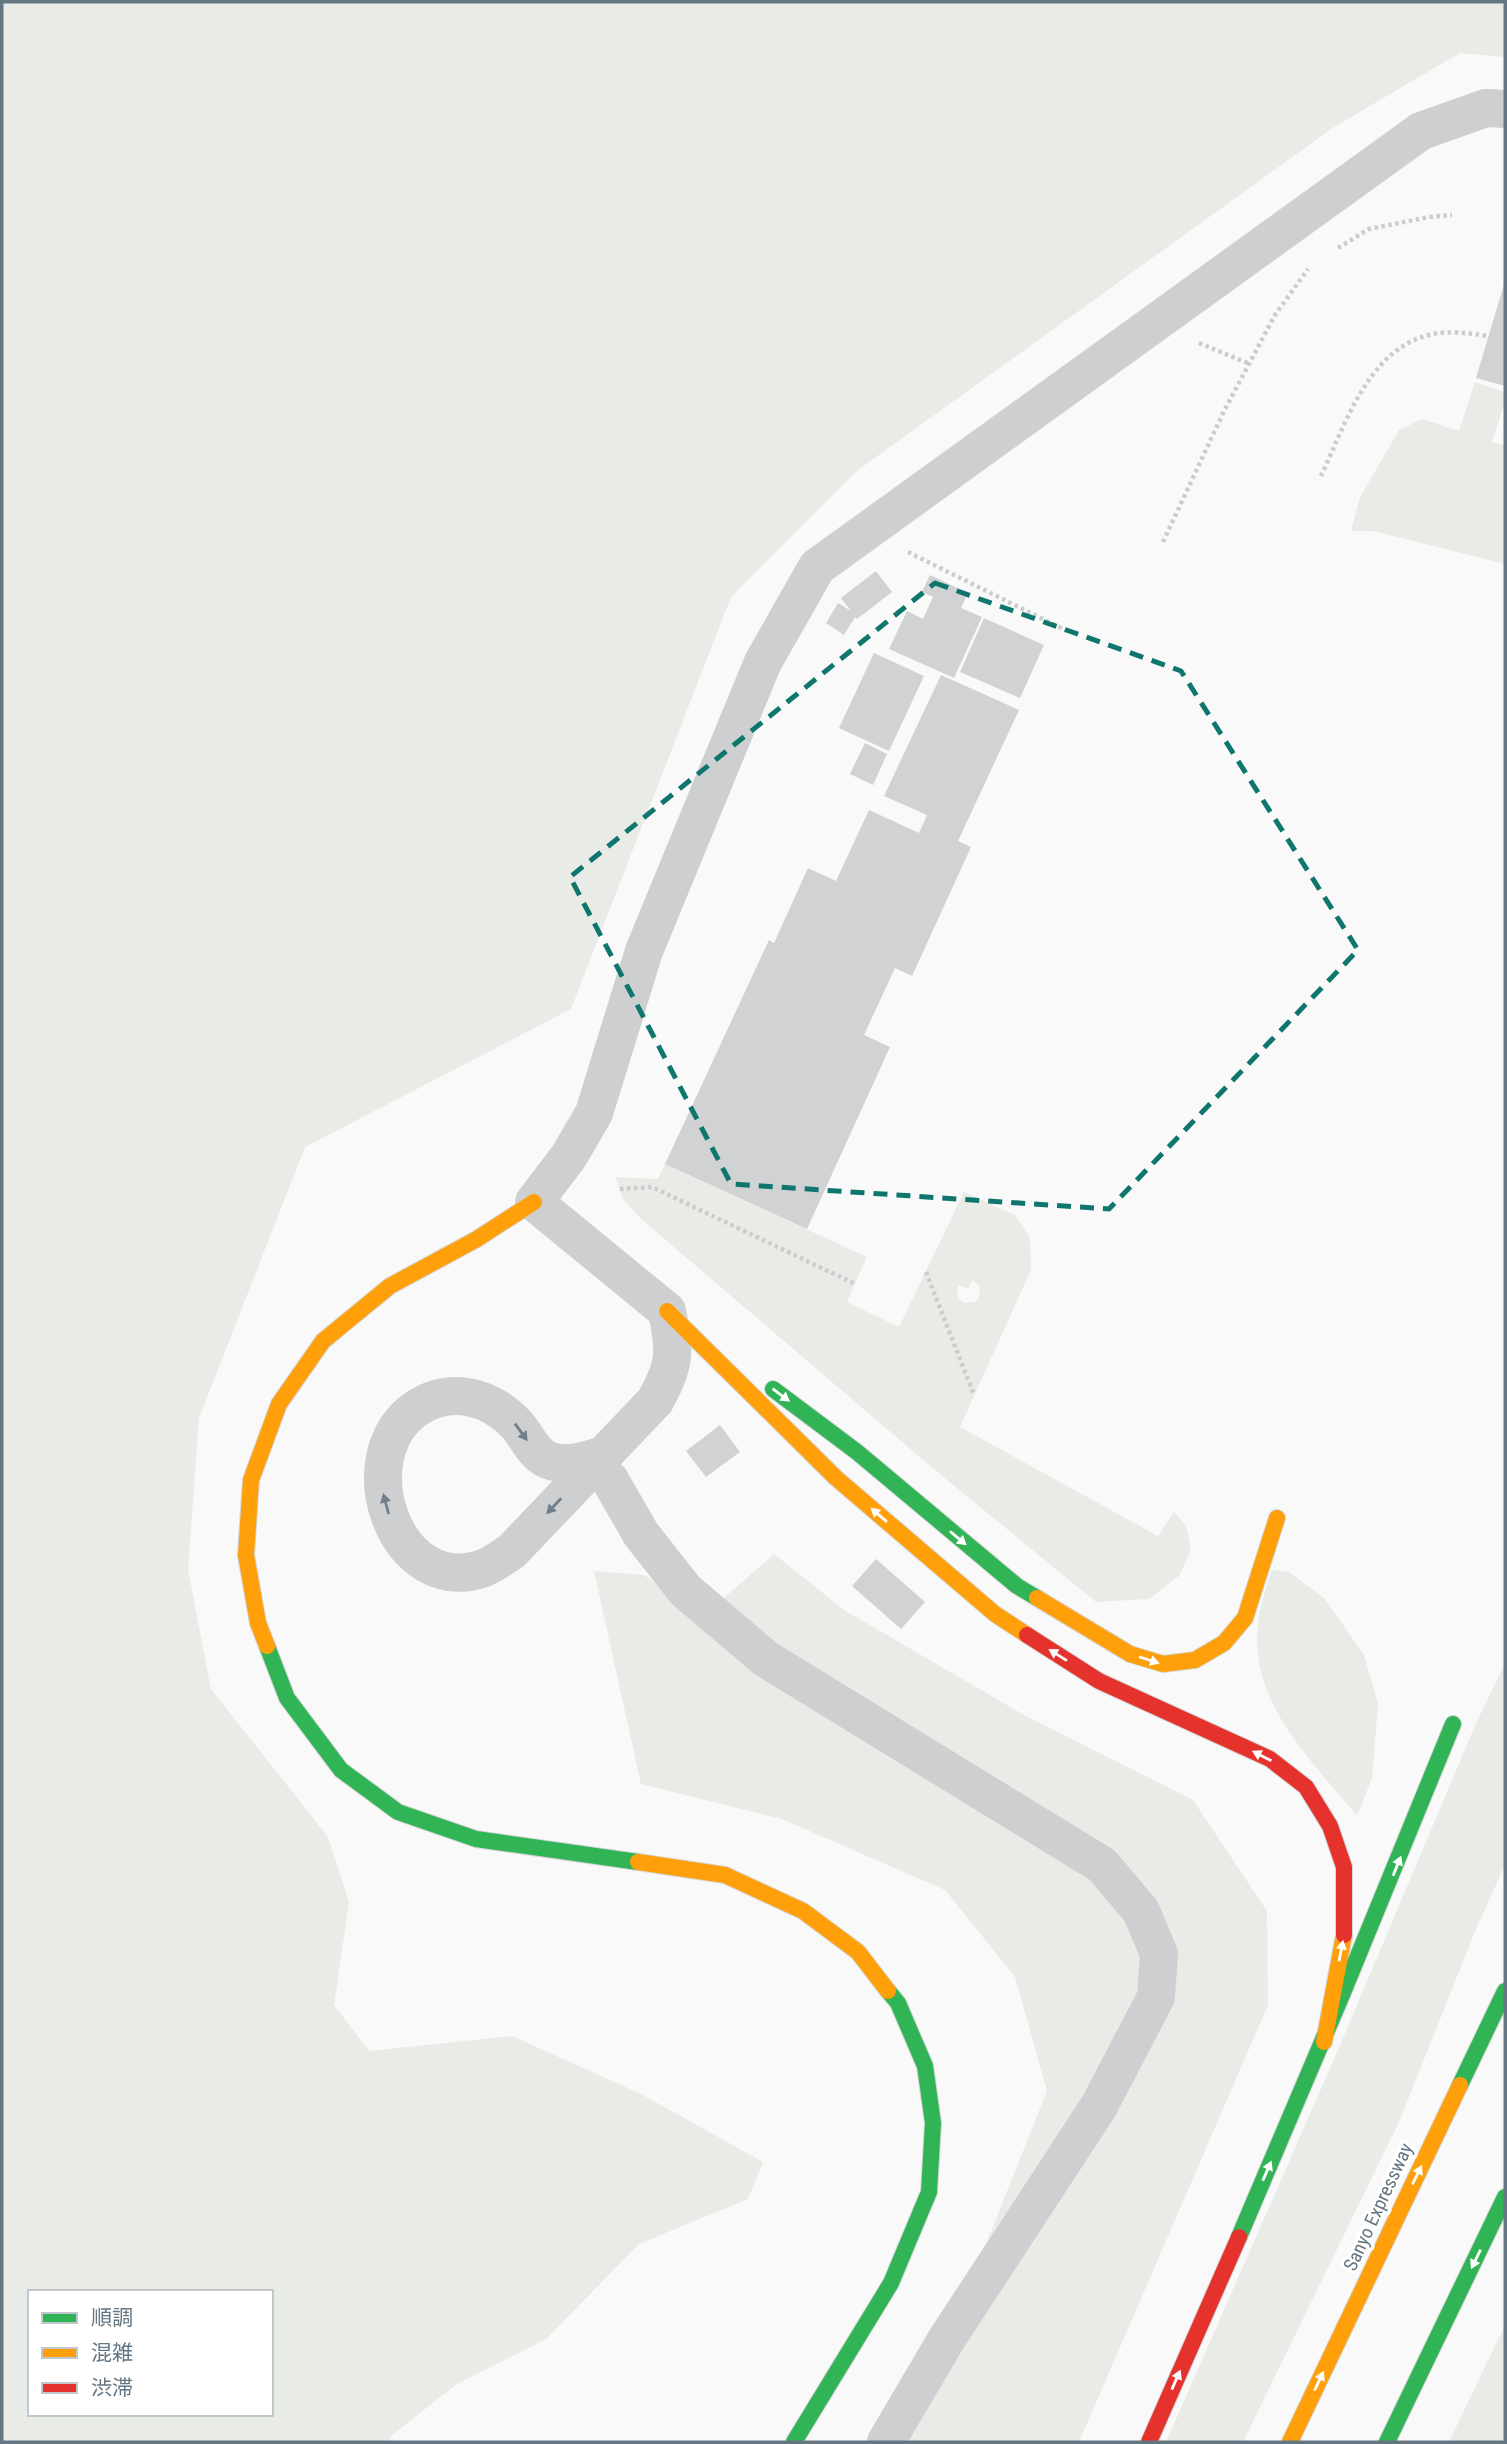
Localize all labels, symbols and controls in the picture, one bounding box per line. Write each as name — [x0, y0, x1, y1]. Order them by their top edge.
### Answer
one-way arrow — [772, 1387, 790, 1402]
one-way arrow — [514, 1423, 529, 1441]
one-way arrow — [381, 1493, 391, 1514]
one-way arrow — [546, 1497, 562, 1515]
one-way arrow — [870, 1507, 888, 1523]
one-way arrow — [950, 1530, 967, 1545]
one-way arrow — [1048, 1649, 1068, 1662]
one-way arrow — [1138, 1655, 1159, 1666]
one-way arrow — [1251, 1751, 1271, 1763]
one-way arrow — [1392, 1855, 1403, 1876]
one-way arrow — [1336, 1940, 1347, 1962]
street label: Sanyo Expressway — [1338, 2140, 1418, 2274]
one-way arrow — [1262, 2161, 1273, 2182]
one-way arrow — [1411, 2165, 1422, 2185]
one-way arrow — [1470, 2249, 1481, 2269]
legend — [28, 2290, 273, 2416]
text: 順調 — [91, 2306, 133, 2330]
text: 混雑 — [91, 2341, 133, 2365]
one-way arrow — [1170, 2370, 1182, 2390]
one-way arrow — [1314, 2370, 1325, 2391]
text: 渋滞 — [91, 2376, 133, 2400]

